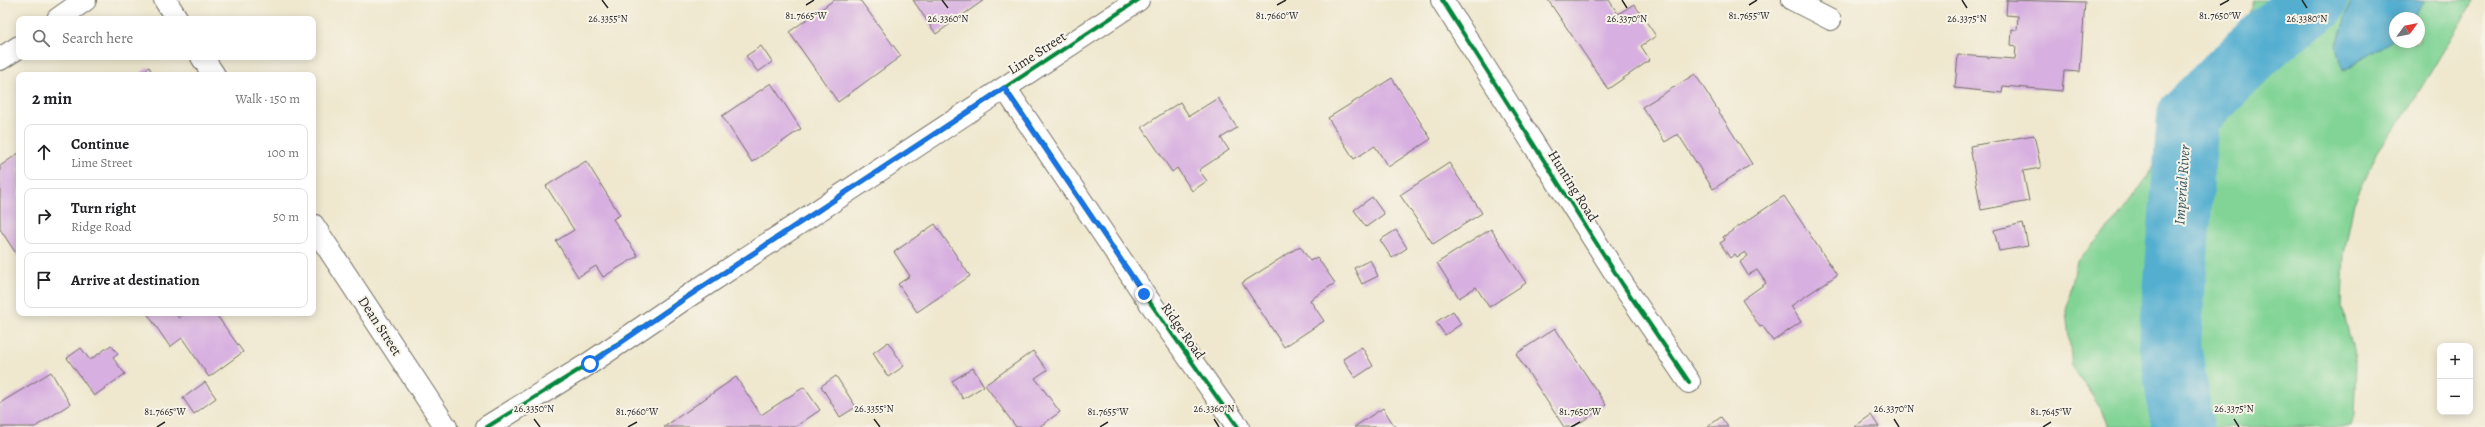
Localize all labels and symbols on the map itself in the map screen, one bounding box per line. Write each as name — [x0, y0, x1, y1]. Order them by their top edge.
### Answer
text: 81.7665°W — [785, 9, 827, 22]
text: 81.7660°W — [1256, 9, 1299, 22]
text: 81.7655°W — [1728, 9, 1770, 22]
text: 81.7650°W — [2199, 9, 2242, 22]
text: 26.3355°N — [588, 12, 628, 25]
text: 26.3360°N — [928, 12, 968, 25]
text: 26.3370°N — [1607, 12, 1647, 25]
text: 26.3375°N — [1947, 12, 1987, 25]
text: 26.3380°N — [2286, 12, 2328, 25]
north arrow — [2389, 12, 2425, 48]
street label: Lime Street — [1004, 27, 1070, 79]
water label: Imperial River — [2169, 144, 2195, 226]
street label: Hunting Road — [1543, 147, 1603, 226]
route end — [1135, 285, 1153, 303]
street label: Dean Street — [354, 293, 407, 360]
street label: Ridge Road — [1157, 299, 1210, 363]
route start — [581, 355, 599, 373]
text: 26.3350°N — [514, 402, 554, 415]
text: 26.3355°N — [854, 402, 894, 415]
text: 26.3360°N — [1194, 402, 1234, 415]
text: 26.3370°N — [1874, 402, 1914, 415]
text: 26.3375°N — [2214, 402, 2254, 415]
text: 81.7665°W — [144, 405, 186, 418]
text: 81.7660°W — [616, 405, 659, 418]
text: 81.7655°W — [1087, 405, 1129, 418]
text: 81.7650°W — [1559, 405, 1602, 418]
text: 81.7645°W — [2030, 405, 2072, 418]

